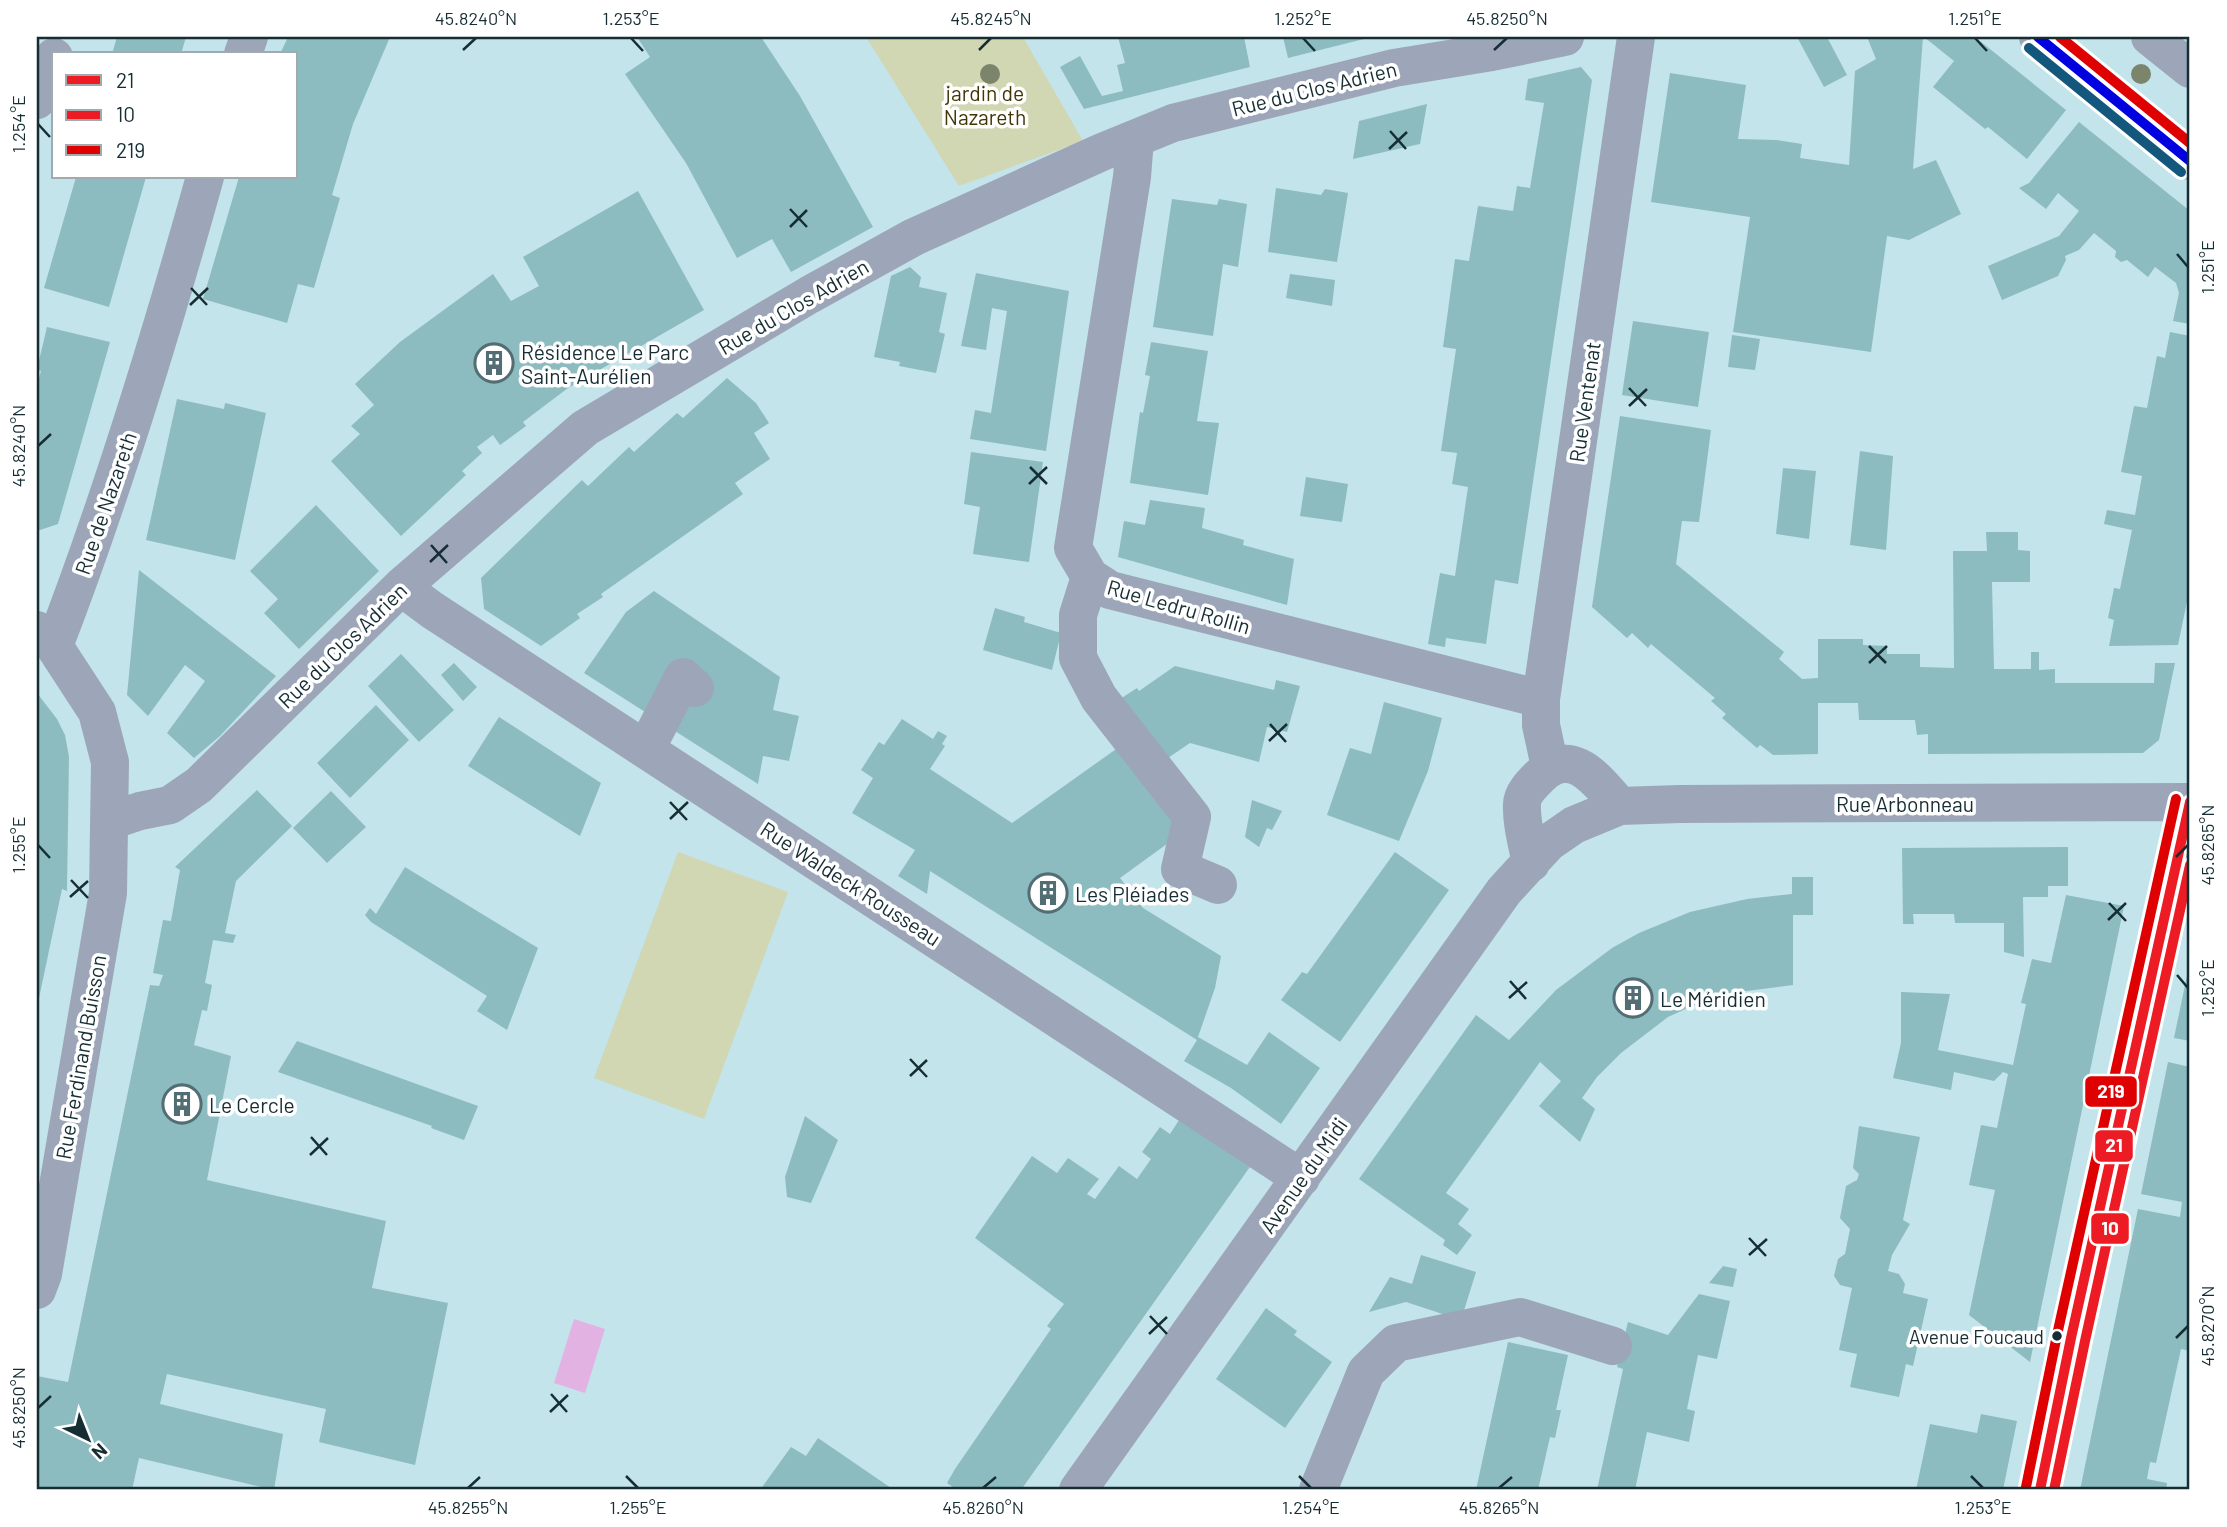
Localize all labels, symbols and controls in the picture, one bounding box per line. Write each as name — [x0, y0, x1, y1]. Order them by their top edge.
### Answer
text: 45.8240°N — [435, 7, 517, 29]
text: 1.253°E — [602, 7, 660, 29]
text: 45.8245°N — [950, 7, 1032, 29]
text: 1.252°E — [1274, 7, 1332, 29]
text: 45.8250°N — [1466, 7, 1548, 29]
text: 1.251°E — [1948, 7, 2002, 29]
legend — [52, 52, 298, 178]
street label: Rue du Clos Adrien — [1229, 55, 1399, 121]
text: 21 — [116, 67, 134, 92]
park label: jardin de Nazareth — [944, 80, 1026, 129]
text: 1.254°E — [7, 95, 29, 153]
text: 10 — [116, 101, 135, 126]
text: 219 — [116, 137, 145, 162]
text: 1.251°E — [2196, 240, 2218, 294]
street label: Rue du Clos Adrien — [713, 253, 873, 359]
place label: Résidence Le Parc Saint-Aurélien — [521, 339, 689, 388]
street label: Rue Ventenat — [1563, 340, 1605, 464]
building icon: Résidence Le Parc Saint-Aurélien — [473, 342, 515, 384]
text: 45.8240°N — [7, 405, 29, 487]
street label: Rue de Nazareth — [69, 429, 141, 577]
street label: Rue Ledru Rollin — [1105, 574, 1253, 638]
street label: Rue du Clos Adrien — [272, 577, 412, 713]
street label: Rue Arbonneau — [1836, 791, 1974, 816]
text: 45.8265°N — [2196, 805, 2218, 885]
text: 1.255°E — [7, 816, 29, 874]
street label: Rue Waldeck Rousseau — [756, 816, 946, 950]
building icon: Les Pléiades — [1027, 872, 1069, 914]
place label: Les Pléiades — [1075, 881, 1189, 906]
street label: Rue Ferdinand Buisson — [50, 953, 110, 1161]
text: 1.252°E — [2196, 959, 2218, 1017]
building icon: Le Méridien — [1612, 977, 1654, 1019]
place label: Le Méridien — [1660, 986, 1766, 1011]
line badge: 219 — [2084, 1075, 2138, 1108]
text: 219 — [2097, 1079, 2125, 1102]
building icon: Le Cercle — [161, 1083, 203, 1125]
place label: Le Cercle — [209, 1092, 295, 1117]
street label: Avenue du Midi — [1254, 1113, 1352, 1237]
line badge: 21 — [2094, 1129, 2134, 1163]
text: 21 — [2105, 1133, 2123, 1156]
line badge: 10 — [2090, 1212, 2130, 1245]
text: 10 — [2101, 1216, 2119, 1239]
text: 45.8270°N — [2196, 1286, 2218, 1366]
place label: Avenue Foucaud — [1909, 1325, 2044, 1348]
marker: Avenue Foucaud — [2050, 1329, 2064, 1343]
text: 45.8250°N — [7, 1367, 29, 1449]
north arrow — [52, 1404, 122, 1474]
text: N — [87, 1439, 112, 1465]
text: 45.8255°N — [428, 1496, 508, 1518]
text: 1.255°E — [609, 1496, 667, 1518]
text: 45.8260°N — [942, 1496, 1024, 1518]
text: 1.254°E — [1282, 1496, 1340, 1518]
text: 45.8265°N — [1459, 1496, 1539, 1518]
text: 1.253°E — [1954, 1496, 2012, 1518]

